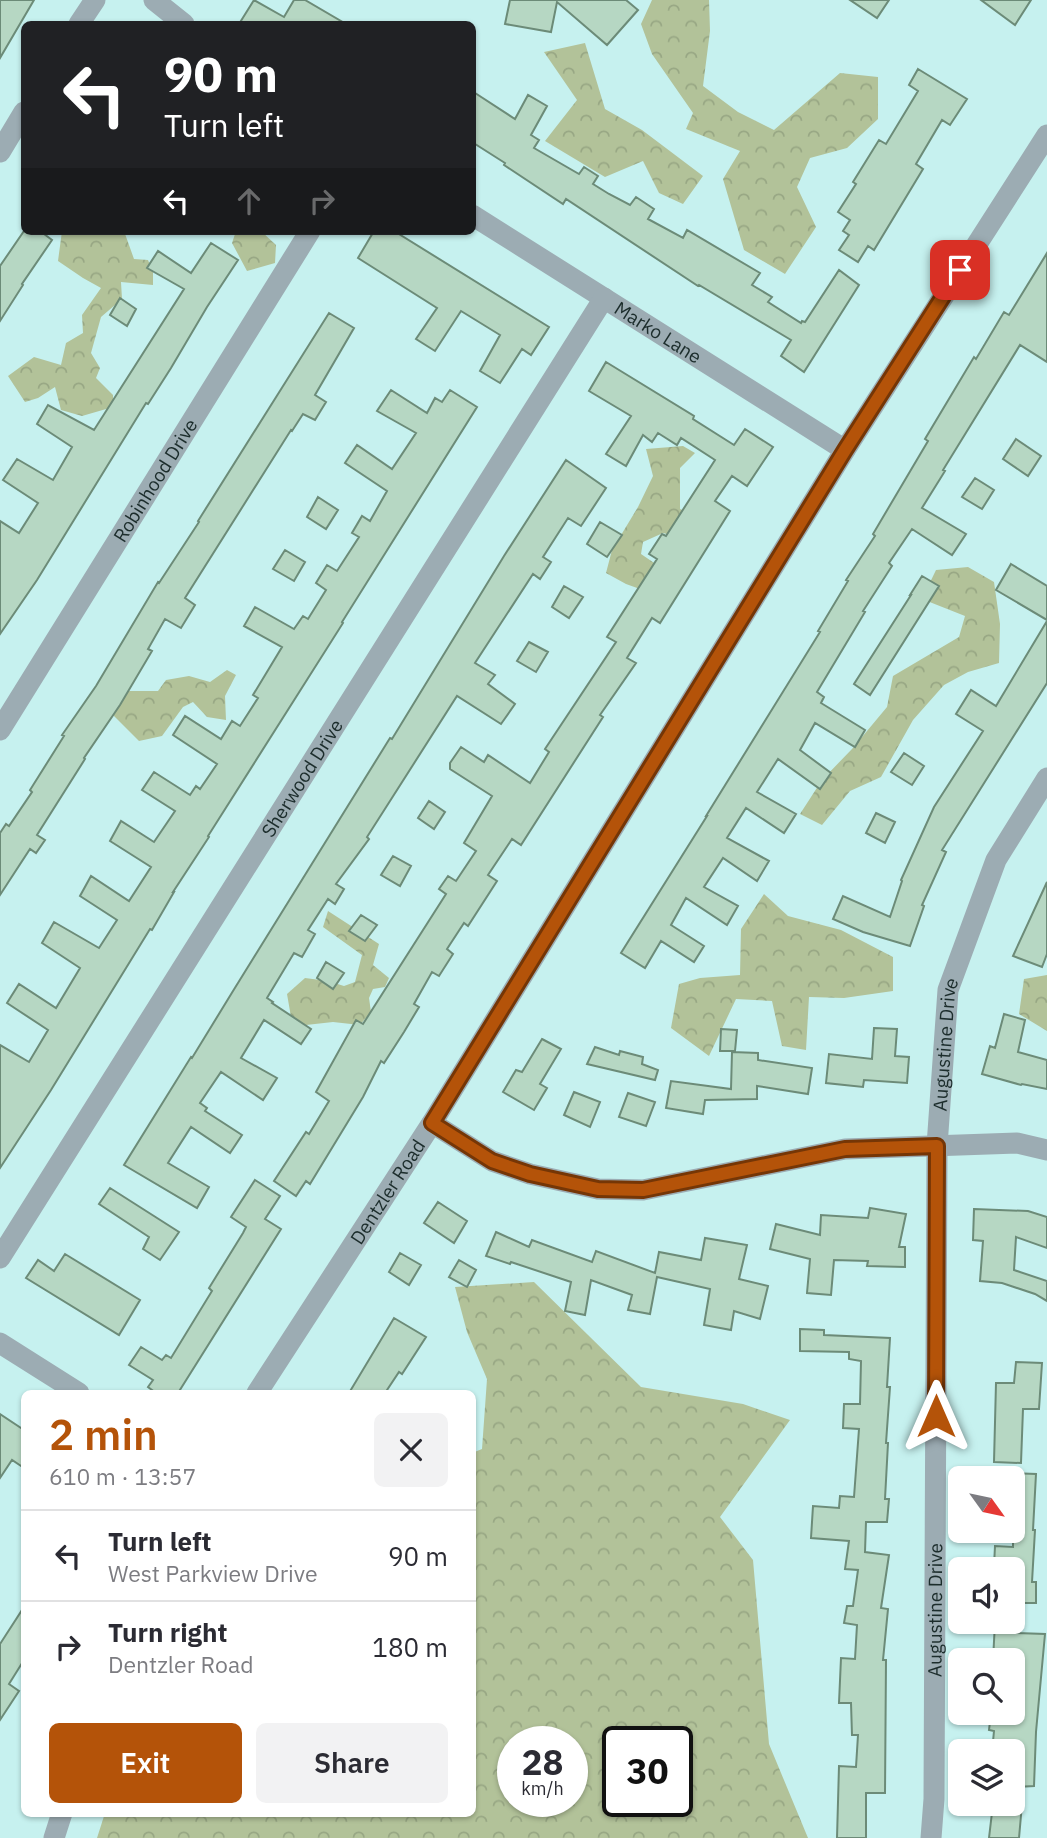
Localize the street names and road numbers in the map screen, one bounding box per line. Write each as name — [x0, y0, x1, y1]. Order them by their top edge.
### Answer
street label: Marko Lane — [610, 296, 706, 369]
street label: Robinhood Drive — [108, 414, 203, 546]
street label: Sherwood Drive — [256, 715, 348, 842]
street label: Augustine Drive — [927, 974, 964, 1112]
street label: Dentzler Road — [345, 1135, 430, 1249]
street label: Augustine Drive — [923, 1543, 947, 1677]

